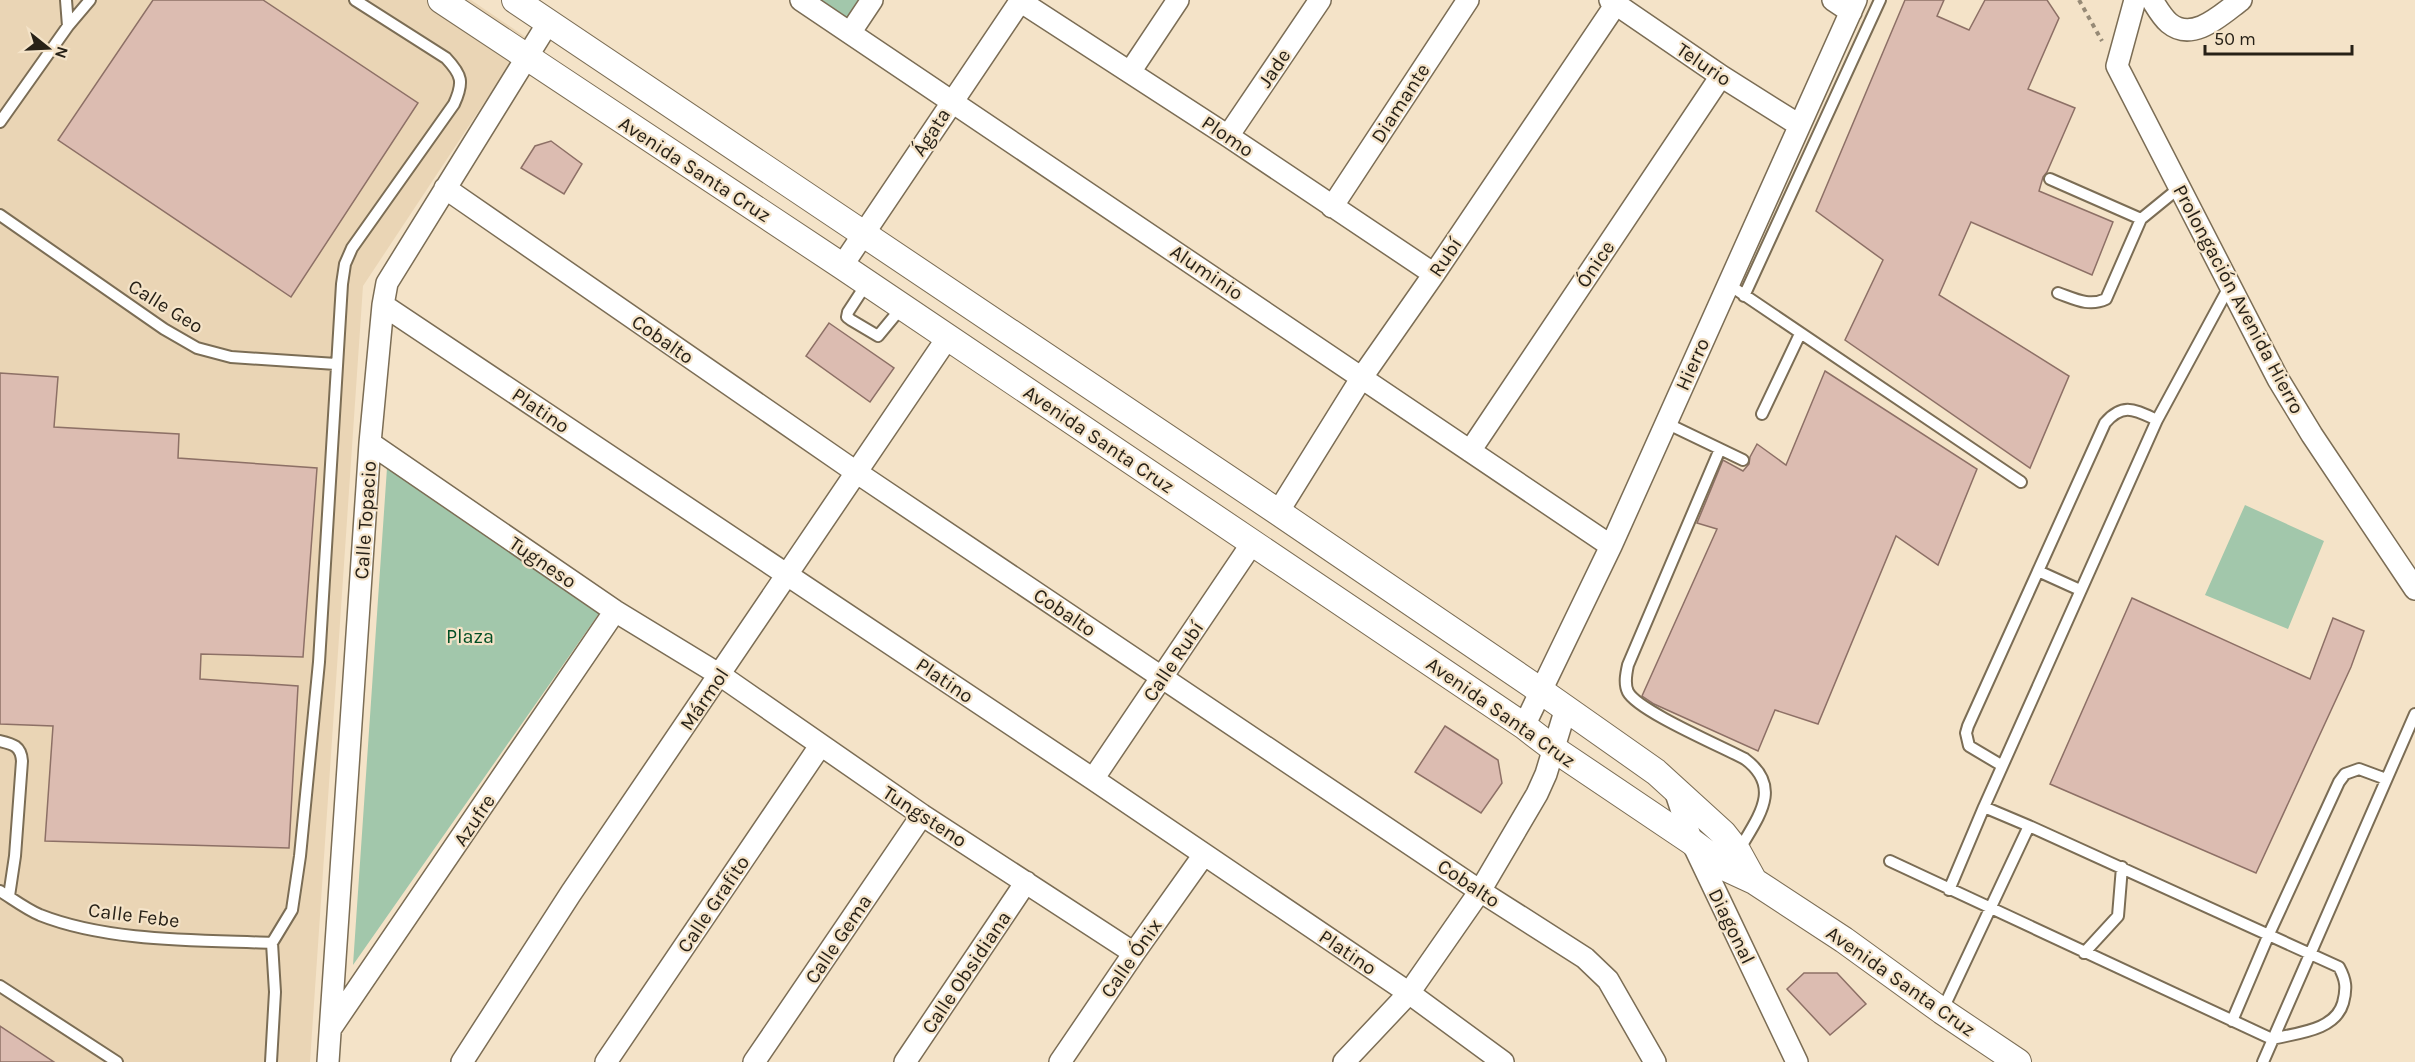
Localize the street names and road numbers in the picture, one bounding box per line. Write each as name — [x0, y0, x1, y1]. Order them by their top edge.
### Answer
street label: Telurio — [1672, 38, 1735, 91]
street label: Jade — [1253, 45, 1295, 92]
street label: Diamante — [1366, 59, 1435, 147]
street label: Ágata — [907, 104, 955, 160]
street label: Plomo — [1198, 111, 1258, 162]
street label: Avenida Santa Cruz — [614, 112, 775, 227]
street label: Prolongación Avenida Hierro — [2168, 181, 2309, 418]
street label: Rubí — [1424, 233, 1467, 281]
street label: Ónice — [1571, 236, 1619, 292]
street label: Aluminio — [1166, 240, 1247, 305]
street label: Calle Geo — [124, 275, 207, 338]
street label: Cobalto — [627, 310, 698, 369]
street label: Hierro — [1671, 334, 1714, 394]
street label: Avenida Santa Cruz — [1019, 381, 1178, 498]
street label: Platino — [508, 383, 574, 438]
street label: Calle Topacio — [350, 460, 381, 580]
street label: Tugneso — [505, 532, 581, 593]
street label: Cobalto — [1029, 583, 1100, 642]
street label: Calle Rubí — [1138, 617, 1209, 706]
street label: Avenida Santa Cruz — [1422, 652, 1580, 772]
street label: Platino — [912, 653, 978, 708]
street label: Mármol — [675, 664, 734, 735]
street label: Tungsteno — [878, 781, 971, 852]
street label: Azufre — [449, 790, 500, 851]
street label: Calle Grafito — [673, 851, 754, 957]
street label: Cobalto — [1433, 854, 1504, 913]
street label: Diagonal — [1703, 885, 1760, 968]
street label: Calle Gema — [800, 890, 877, 988]
street label: Calle Febe — [87, 898, 181, 933]
street label: Calle Obsidiana — [917, 907, 1016, 1038]
street label: Calle Ónix — [1095, 914, 1167, 1002]
street label: Avenida Santa Cruz — [1822, 921, 1980, 1041]
street label: Platino — [1315, 925, 1381, 980]

